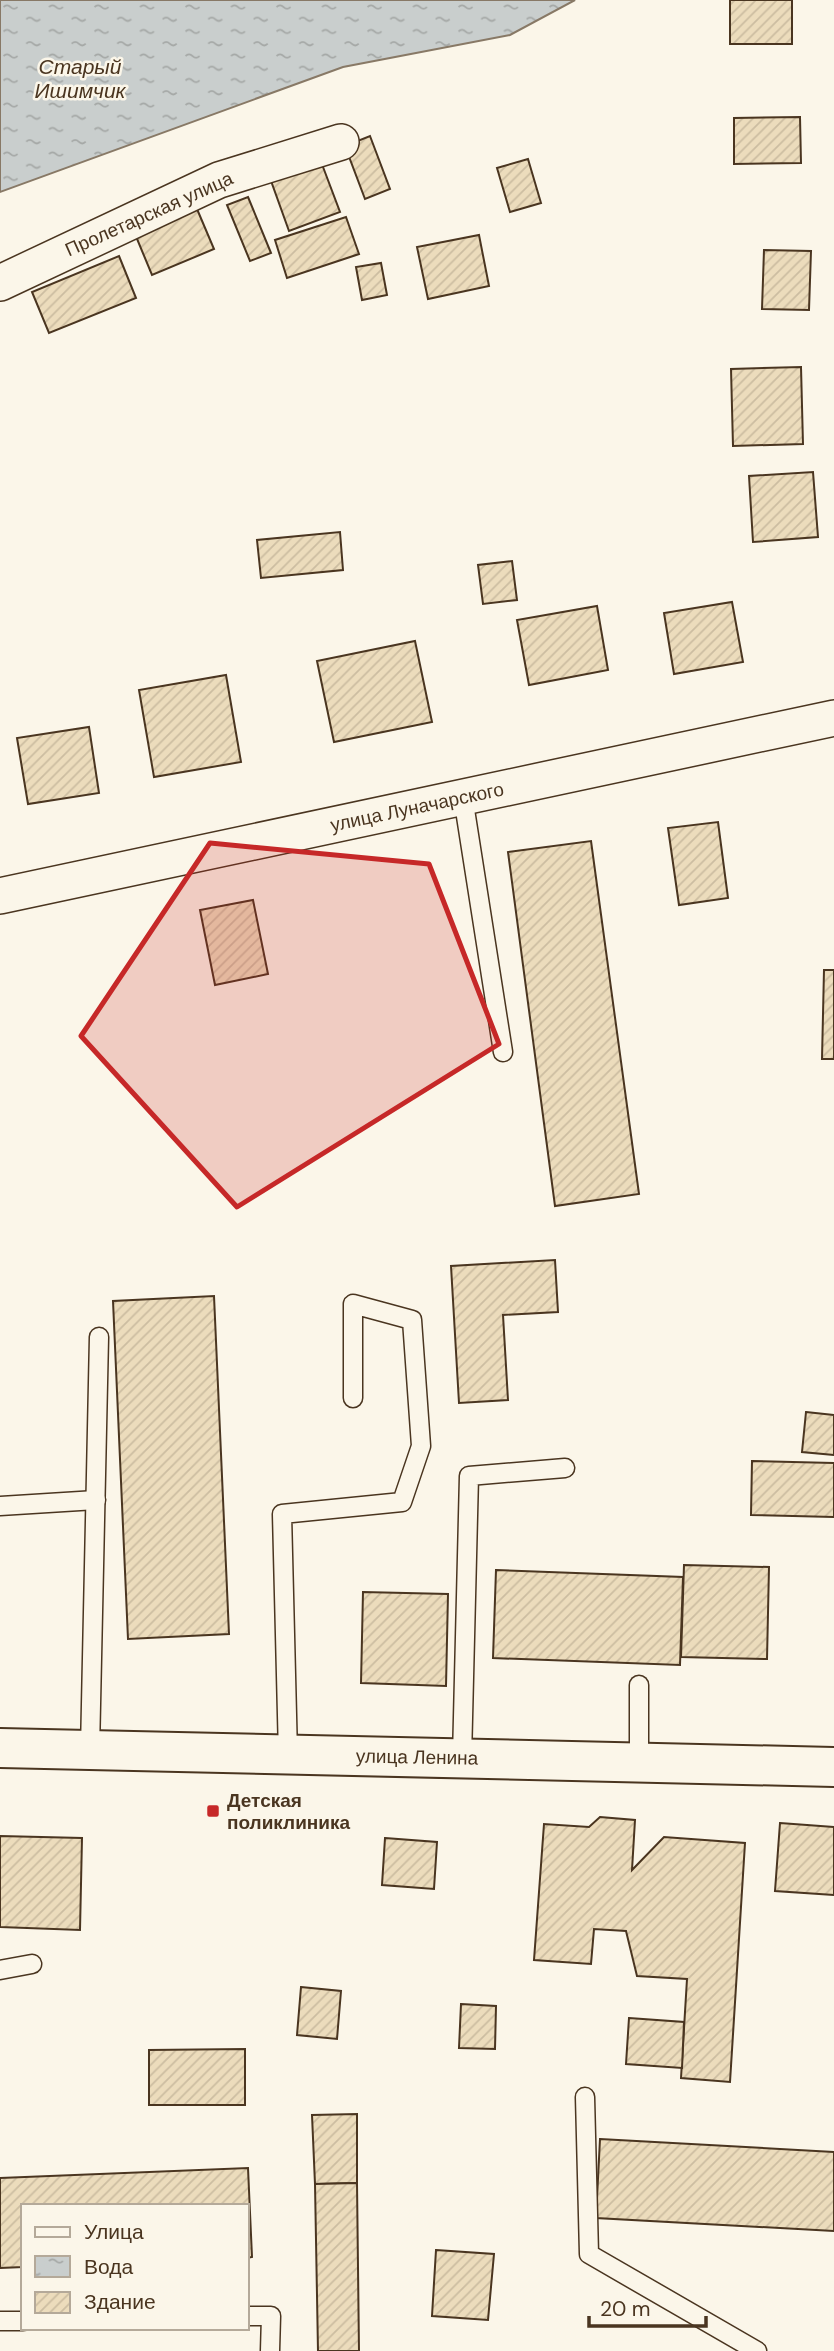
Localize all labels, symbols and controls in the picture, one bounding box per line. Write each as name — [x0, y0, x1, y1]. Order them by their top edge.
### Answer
water label: Старый Ишимчик — [35, 53, 127, 105]
street label: Пролетарская улица — [61, 166, 237, 262]
street label: улица Луначарского — [328, 776, 506, 838]
street label: улица Ленина — [356, 1743, 479, 1771]
place label: Детская поликлиника — [227, 1788, 351, 1835]
marker: Детская поликлиника — [205, 1803, 221, 1819]
legend — [21, 2204, 248, 2330]
text: Улица — [84, 2218, 144, 2246]
text: Вода — [84, 2253, 133, 2281]
scale bar — [589, 2284, 706, 2328]
text: Здание — [84, 2288, 156, 2316]
text: 20 m — [600, 2295, 651, 2323]

